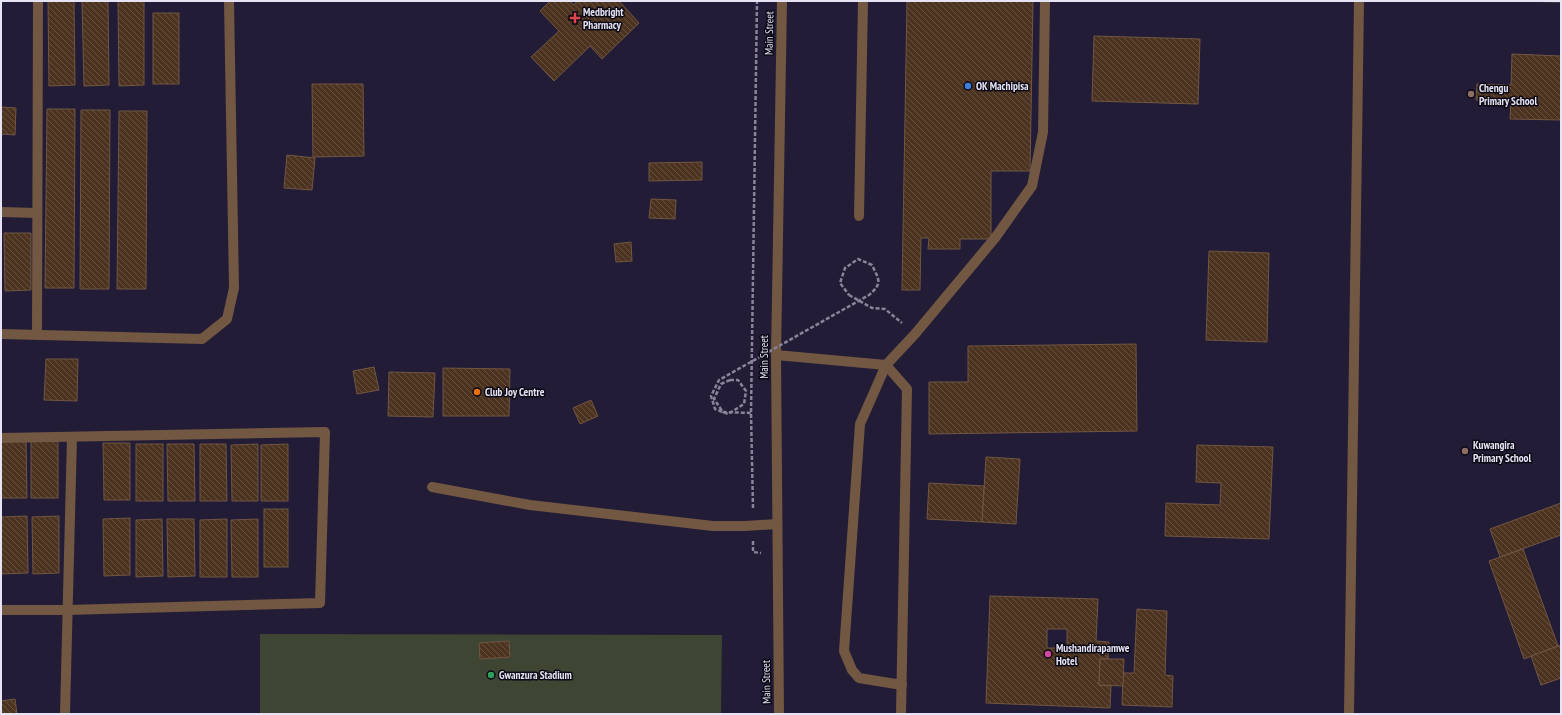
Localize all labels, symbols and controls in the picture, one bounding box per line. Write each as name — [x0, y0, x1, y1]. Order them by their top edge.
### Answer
place label: Medbright Pharmacy — [583, 5, 624, 32]
street label: Main Street — [762, 11, 776, 55]
marker: Medbright Pharmacy — [570, 13, 580, 23]
place label: OK Machipisa — [976, 79, 1029, 93]
marker: OK Machipisa — [963, 81, 973, 91]
place label: Chengu Primary School — [1479, 81, 1537, 108]
marker: Chengu Primary School — [1466, 89, 1476, 99]
street label: Main Street — [757, 335, 771, 379]
place label: Club Joy Centre — [485, 385, 545, 399]
marker: Club Joy Centre — [472, 387, 482, 397]
place label: Kuwangira Primary School — [1473, 438, 1531, 465]
marker: Kuwangira Primary School — [1460, 446, 1470, 456]
place label: Mushandirapamwe Hotel — [1056, 641, 1130, 668]
marker: Mushandirapamwe Hotel — [1043, 649, 1053, 659]
street label: Main Street — [759, 660, 773, 704]
place label: Gwanzura Stadium — [499, 668, 572, 682]
marker: Gwanzura Stadium — [486, 670, 496, 680]

